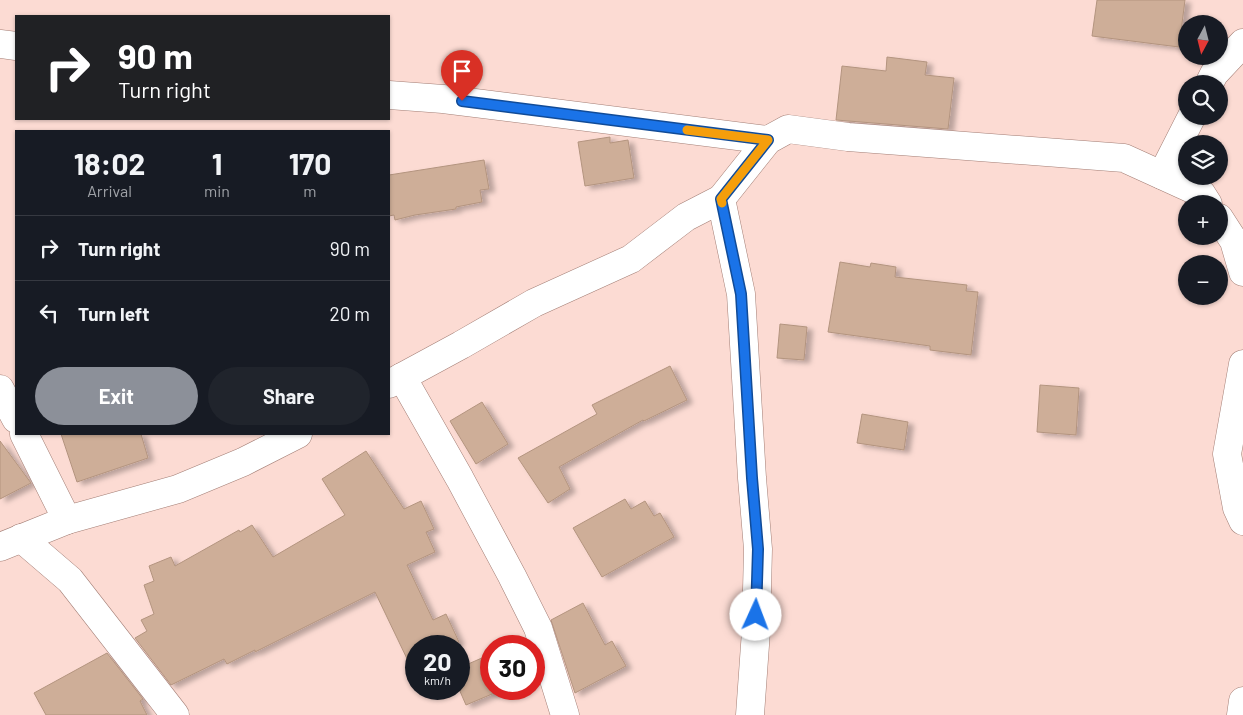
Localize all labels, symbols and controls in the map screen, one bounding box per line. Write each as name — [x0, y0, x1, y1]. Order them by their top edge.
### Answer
north arrow — [1178, 15, 1228, 65]
map controls — [1178, 15, 1228, 305]
text: 90 m — [118, 34, 193, 76]
icon: right — [35, 35, 100, 100]
pin — [441, 50, 483, 101]
icon: arrive — [448, 57, 476, 85]
button: search — [1178, 75, 1228, 125]
text: Turn right — [118, 76, 211, 102]
button: layers — [1178, 135, 1228, 185]
text: 18:02 — [74, 145, 145, 181]
text: 1 — [212, 145, 222, 181]
text: 170 — [289, 145, 331, 181]
text: Arrival — [87, 181, 132, 200]
text: min — [204, 181, 230, 200]
text: m — [303, 181, 317, 200]
button: + — [1178, 195, 1228, 245]
icon: right — [35, 234, 63, 262]
text: Turn right — [78, 237, 160, 260]
text: 90 m — [330, 237, 370, 260]
button: − — [1178, 255, 1228, 305]
icon: left — [35, 299, 63, 327]
text: Turn left — [78, 302, 149, 325]
text: 20 m — [330, 302, 370, 325]
button: Exit — [35, 367, 198, 425]
button: Share — [208, 367, 370, 425]
position arrow — [729, 588, 781, 640]
speed limit sign: 30 — [480, 635, 545, 700]
text: 20 — [423, 646, 452, 676]
text: km/h — [424, 673, 451, 687]

